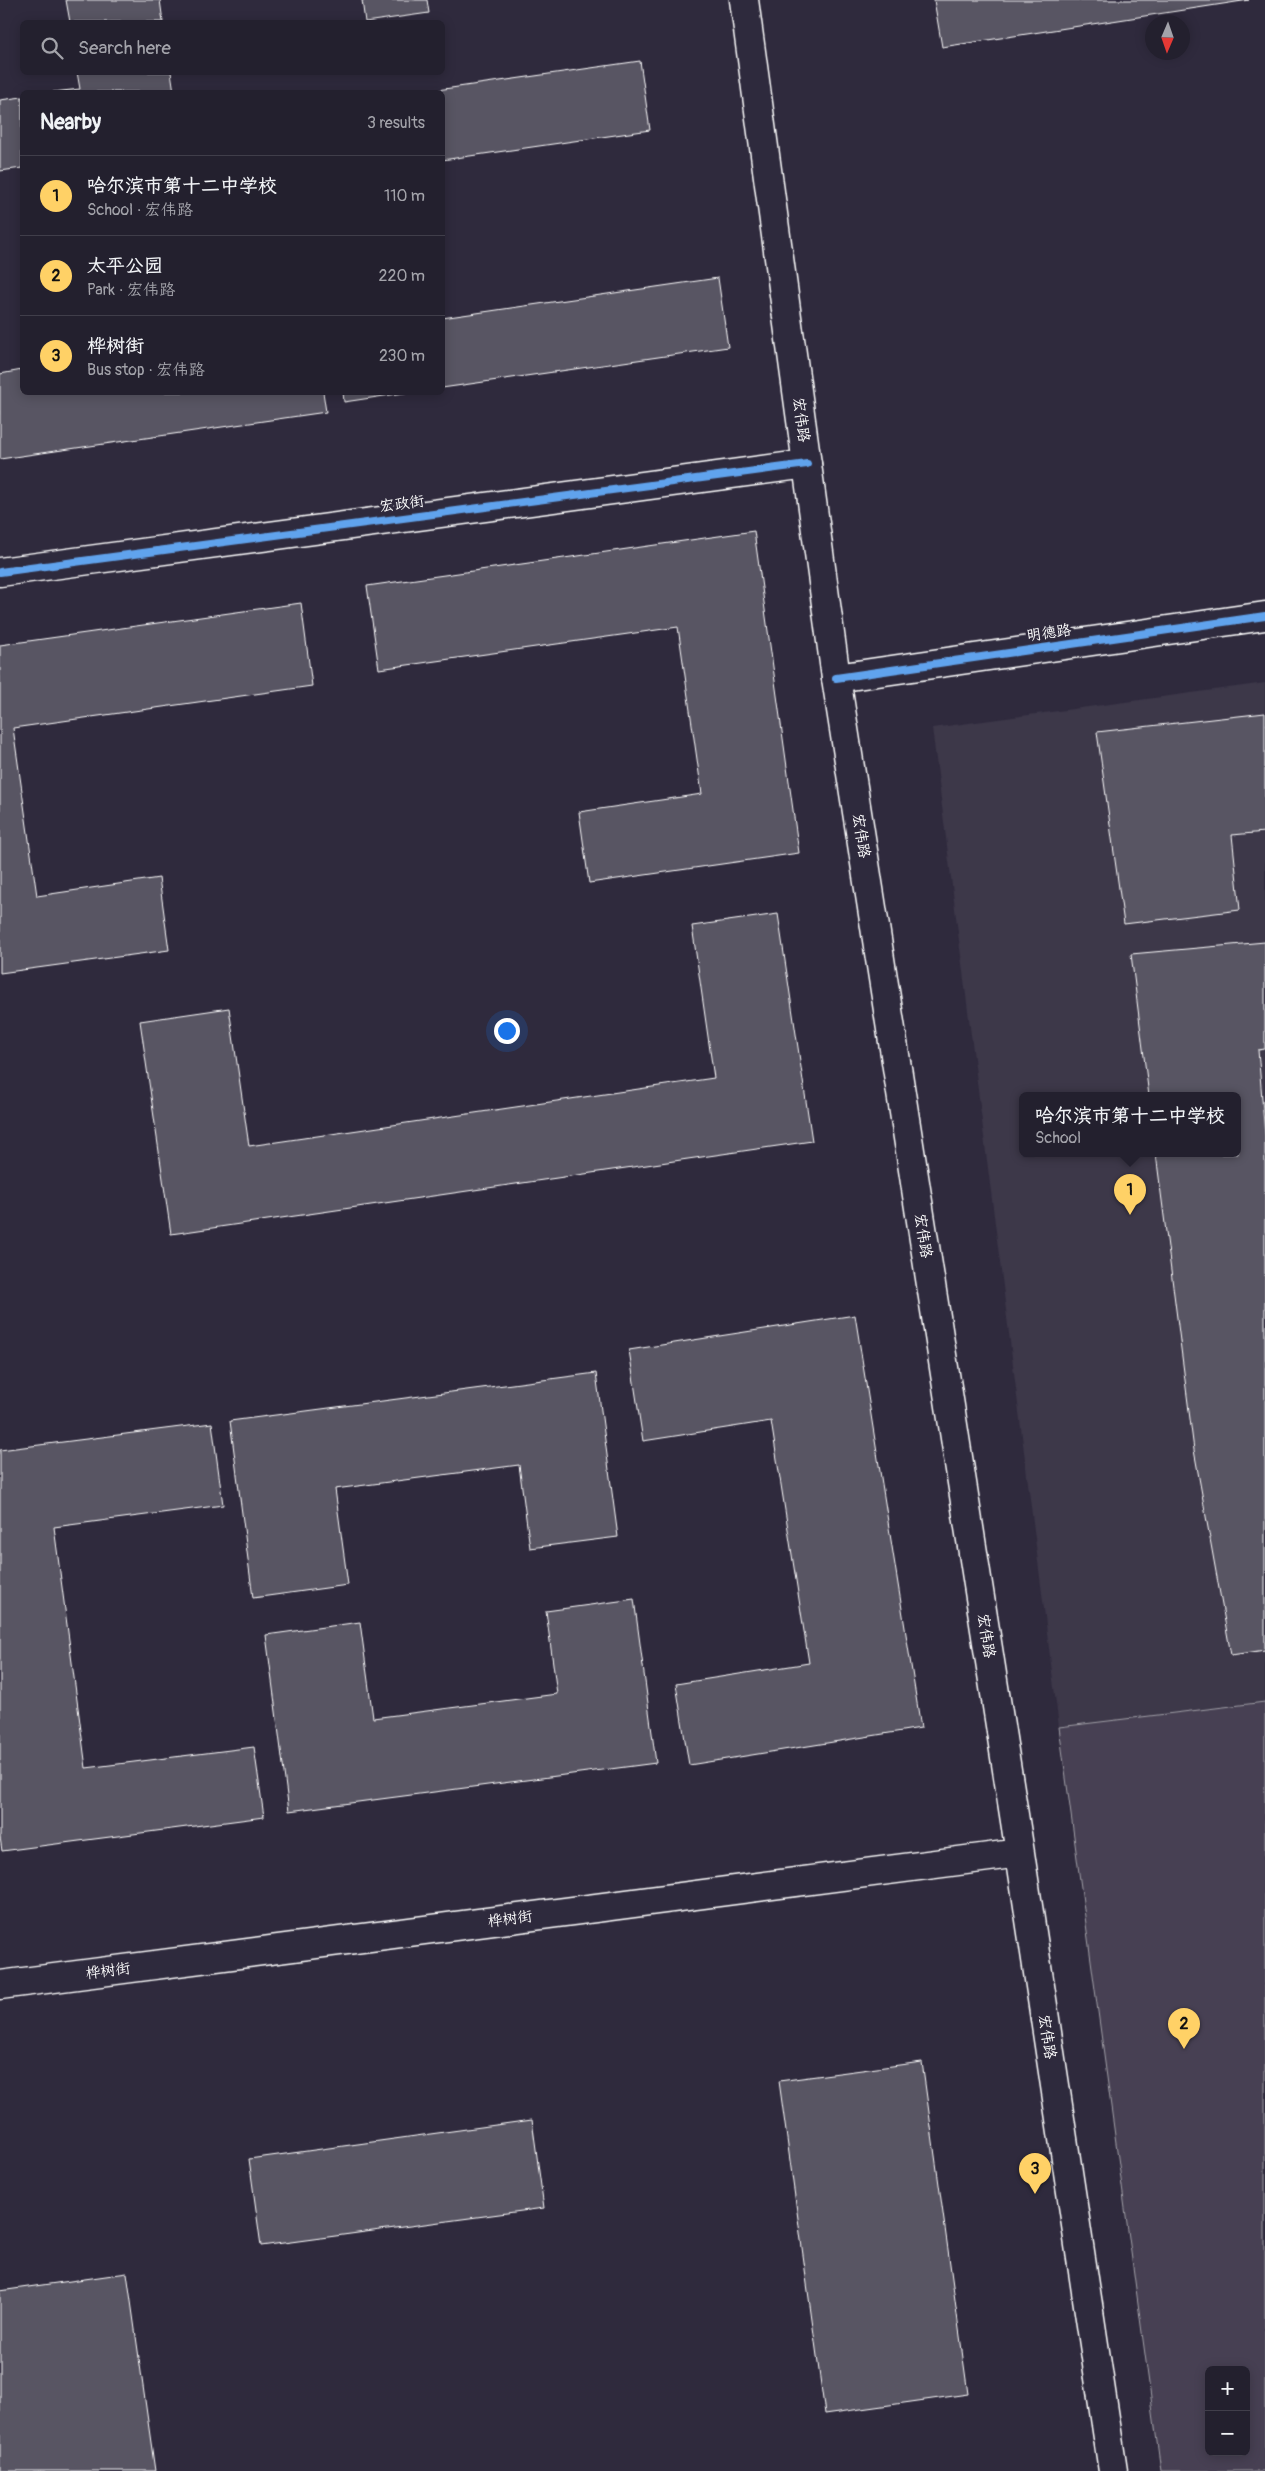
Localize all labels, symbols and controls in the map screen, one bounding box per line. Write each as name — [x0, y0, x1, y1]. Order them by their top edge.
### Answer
north arrow — [1145, 15, 1190, 60]
search box — [20, 20, 445, 75]
icon: search — [38, 34, 66, 62]
text: Search here — [78, 36, 171, 60]
text: Nearby — [40, 109, 101, 136]
text: 3 results — [367, 113, 425, 133]
text: 哈尔滨市第十二中学校 — [87, 174, 277, 198]
text: 1 — [53, 186, 59, 206]
text: 110 m — [384, 186, 425, 206]
text: School · 宏伟路 — [87, 200, 193, 220]
text: 太平公园 — [87, 254, 163, 278]
text: 2 — [52, 266, 60, 286]
text: 220 m — [379, 266, 425, 286]
text: Park · 宏伟路 — [87, 280, 175, 300]
text: 桦树街 — [87, 334, 144, 358]
text: 3 — [52, 346, 60, 366]
text: 230 m — [379, 346, 425, 366]
text: Bus stop · 宏伟路 — [87, 360, 205, 380]
street label: 宏伟路 — [788, 396, 814, 444]
street label: 宏政街 — [378, 491, 426, 517]
street label: 明德路 — [1025, 620, 1073, 646]
street label: 宏伟路 — [848, 812, 874, 860]
your location — [494, 1018, 520, 1044]
popup — [1019, 1092, 1241, 1157]
text: 哈尔滨市第十二中学校 — [1035, 1104, 1225, 1128]
text: School — [1035, 1128, 1081, 1148]
pin: 1 — [1114, 1174, 1146, 1215]
street label: 宏伟路 — [910, 1212, 936, 1260]
street label: 宏伟路 — [973, 1612, 999, 1660]
street label: 桦树街 — [487, 1907, 533, 1931]
street label: 桦树街 — [85, 1959, 131, 1983]
pin: 2 — [1168, 2008, 1200, 2049]
street label: 宏伟路 — [1034, 2013, 1060, 2061]
pin: 3 — [1019, 2153, 1051, 2194]
map controls — [1205, 2366, 1250, 2456]
button: + — [1205, 2366, 1250, 2411]
button: − — [1205, 2411, 1250, 2456]

